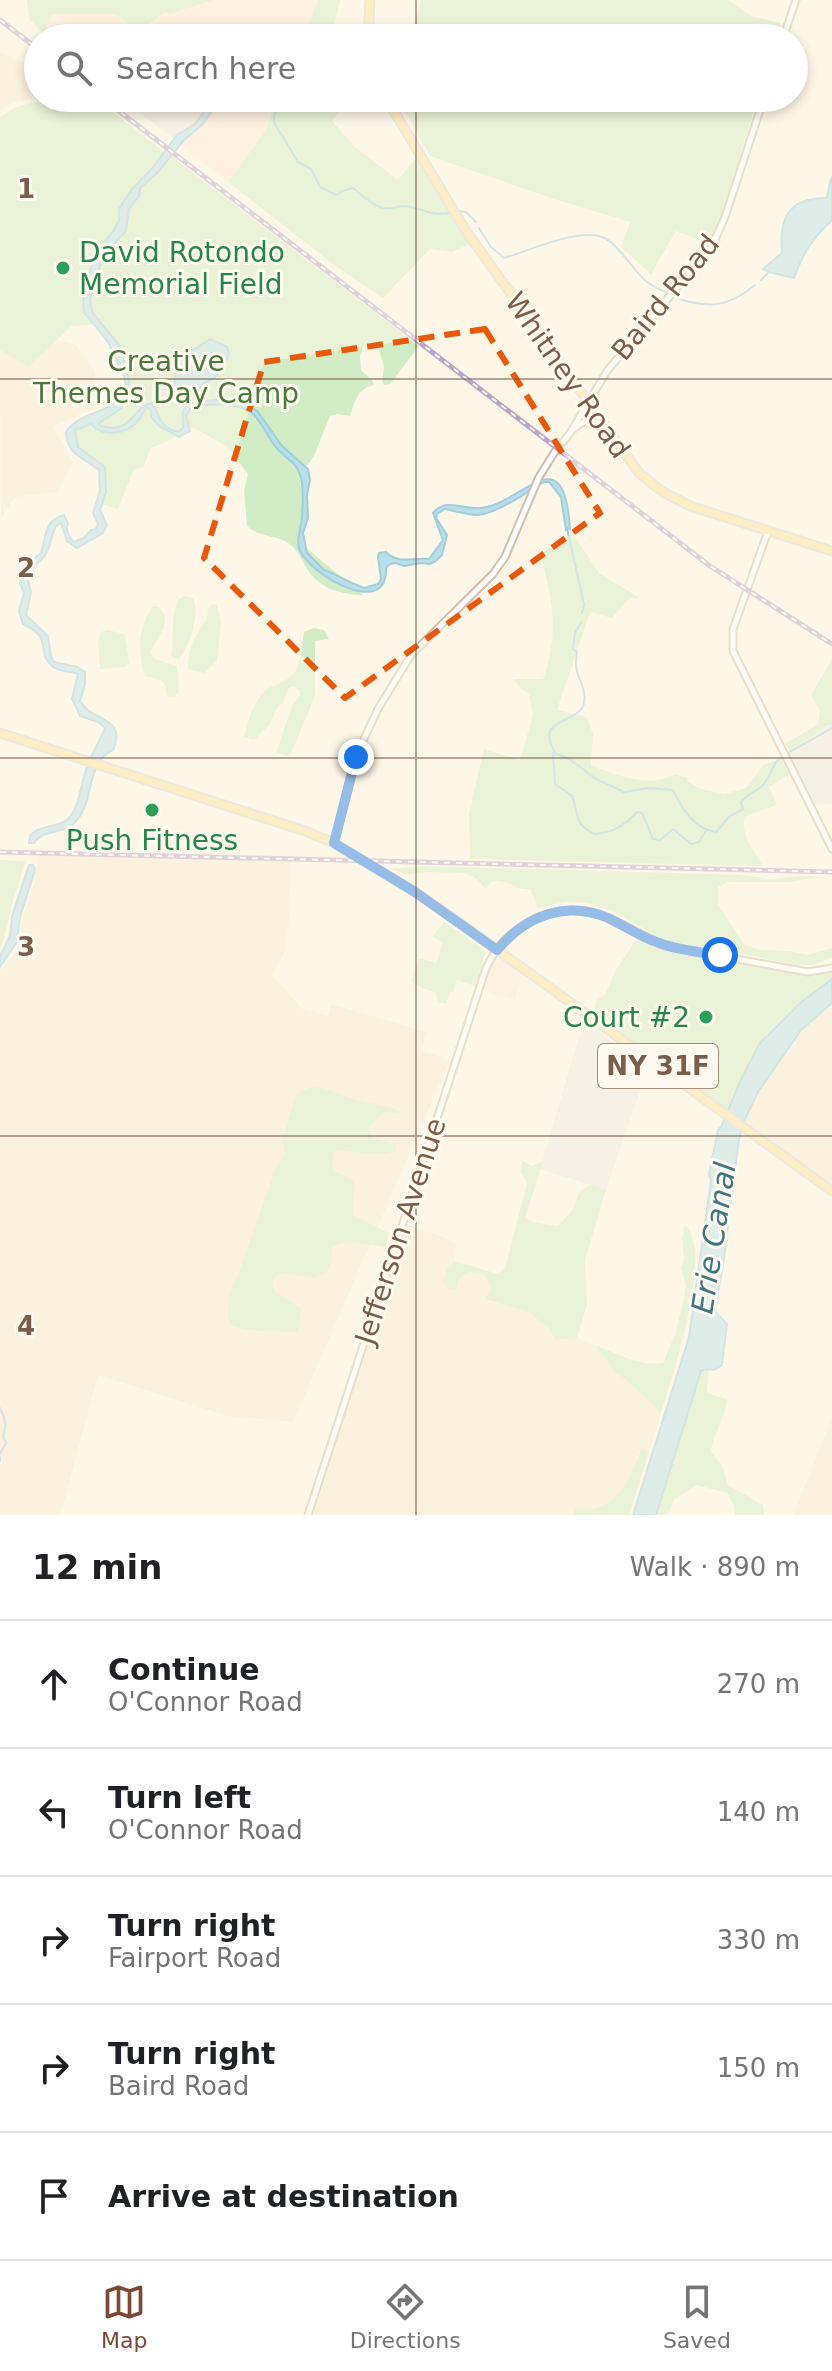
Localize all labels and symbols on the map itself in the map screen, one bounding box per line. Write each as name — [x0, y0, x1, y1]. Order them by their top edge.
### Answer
text: 1 — [17, 174, 35, 204]
street label: Baird Road — [605, 228, 726, 367]
place label: David Rotondo Memorial Field — [79, 236, 285, 301]
marker: David Rotondo Memorial Field — [54, 259, 72, 277]
street label: Whitney Road — [498, 286, 637, 465]
park label: Creative Themes Day Camp — [32, 345, 299, 410]
text: 2 — [17, 553, 35, 583]
route end — [338, 739, 374, 775]
marker: Push Fitness — [143, 801, 161, 819]
place label: Push Fitness — [66, 824, 238, 857]
text: 3 — [17, 932, 35, 962]
route start — [702, 937, 738, 973]
place label: Court #2 — [563, 1001, 690, 1034]
marker: Court #2 — [697, 1008, 715, 1026]
road number: NY 31F — [598, 1044, 718, 1088]
street label: Jefferson Avenue — [348, 1114, 453, 1350]
water label: Erie Canal — [684, 1159, 743, 1316]
text: 4 — [17, 1311, 35, 1341]

